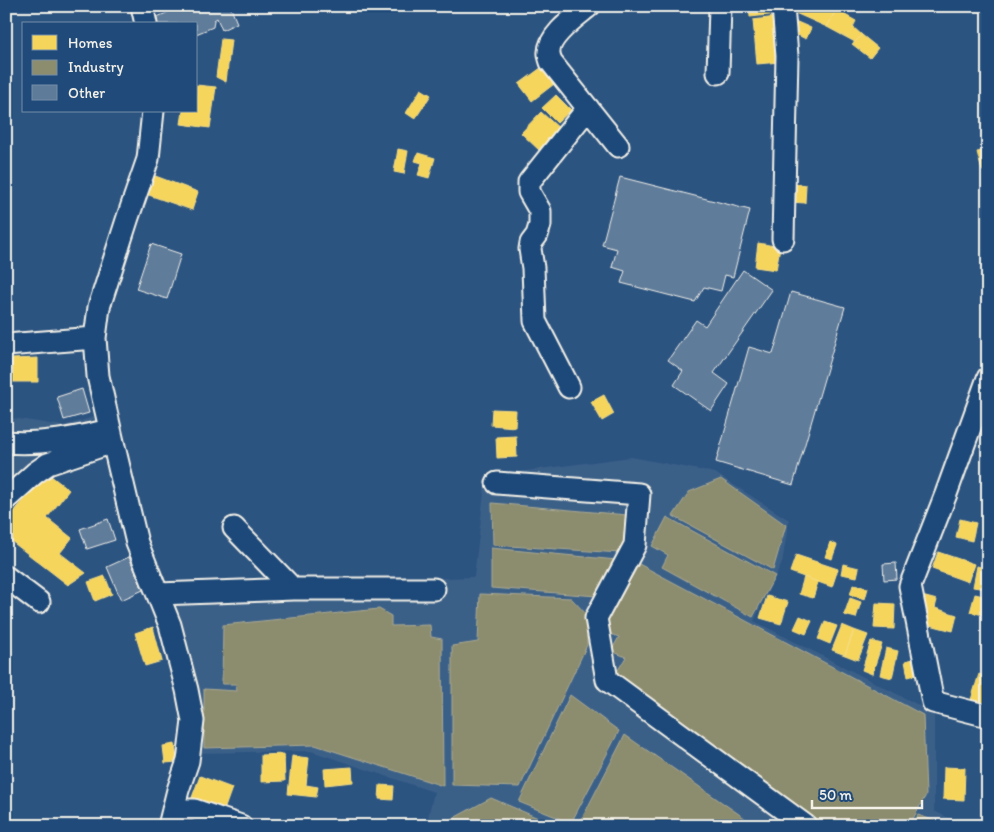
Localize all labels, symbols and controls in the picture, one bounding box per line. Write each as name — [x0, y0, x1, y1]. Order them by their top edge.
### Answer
legend — [22, 22, 198, 112]
text: Homes — [68, 34, 113, 52]
text: Industry — [68, 58, 124, 76]
text: Other — [68, 84, 105, 102]
scale bar — [812, 777, 922, 809]
text: 50 m — [819, 786, 852, 804]

